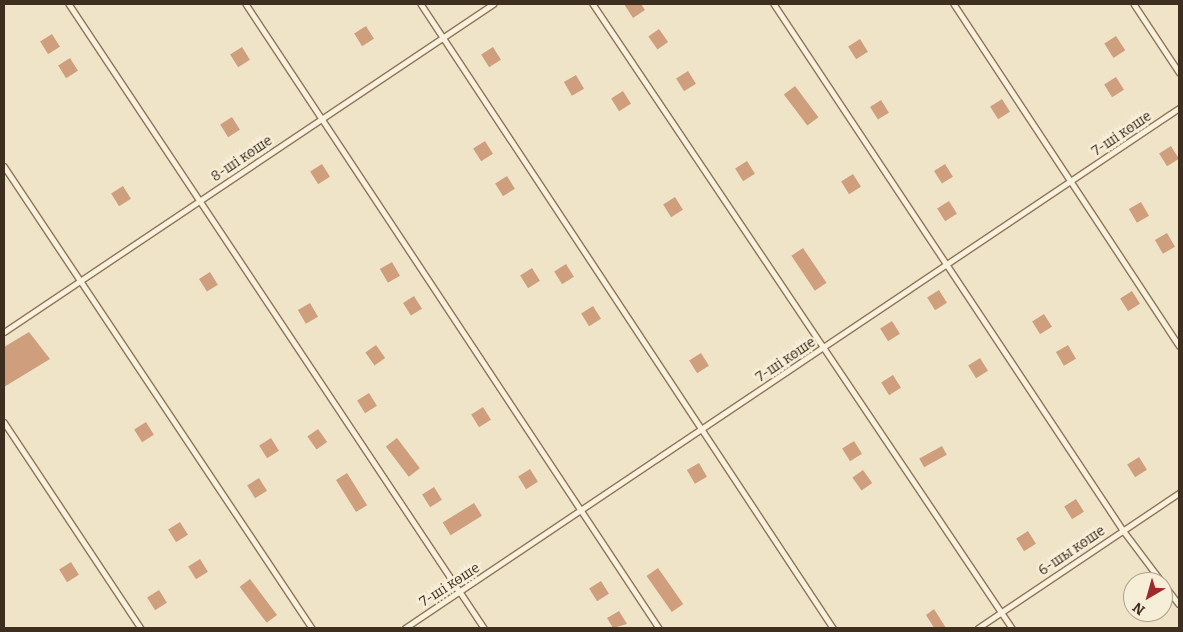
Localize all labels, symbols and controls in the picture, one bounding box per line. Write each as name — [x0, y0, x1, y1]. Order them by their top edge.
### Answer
street label: 7-ші көше — [1089, 108, 1155, 160]
street label: 8-ші көше — [208, 132, 276, 186]
street label: 7-ші көше — [753, 334, 819, 386]
street label: 6-шы көше — [1035, 523, 1109, 579]
street label: 7-ші көше — [417, 559, 483, 611]
north arrow — [1123, 572, 1173, 622]
text: N — [1130, 598, 1149, 618]

